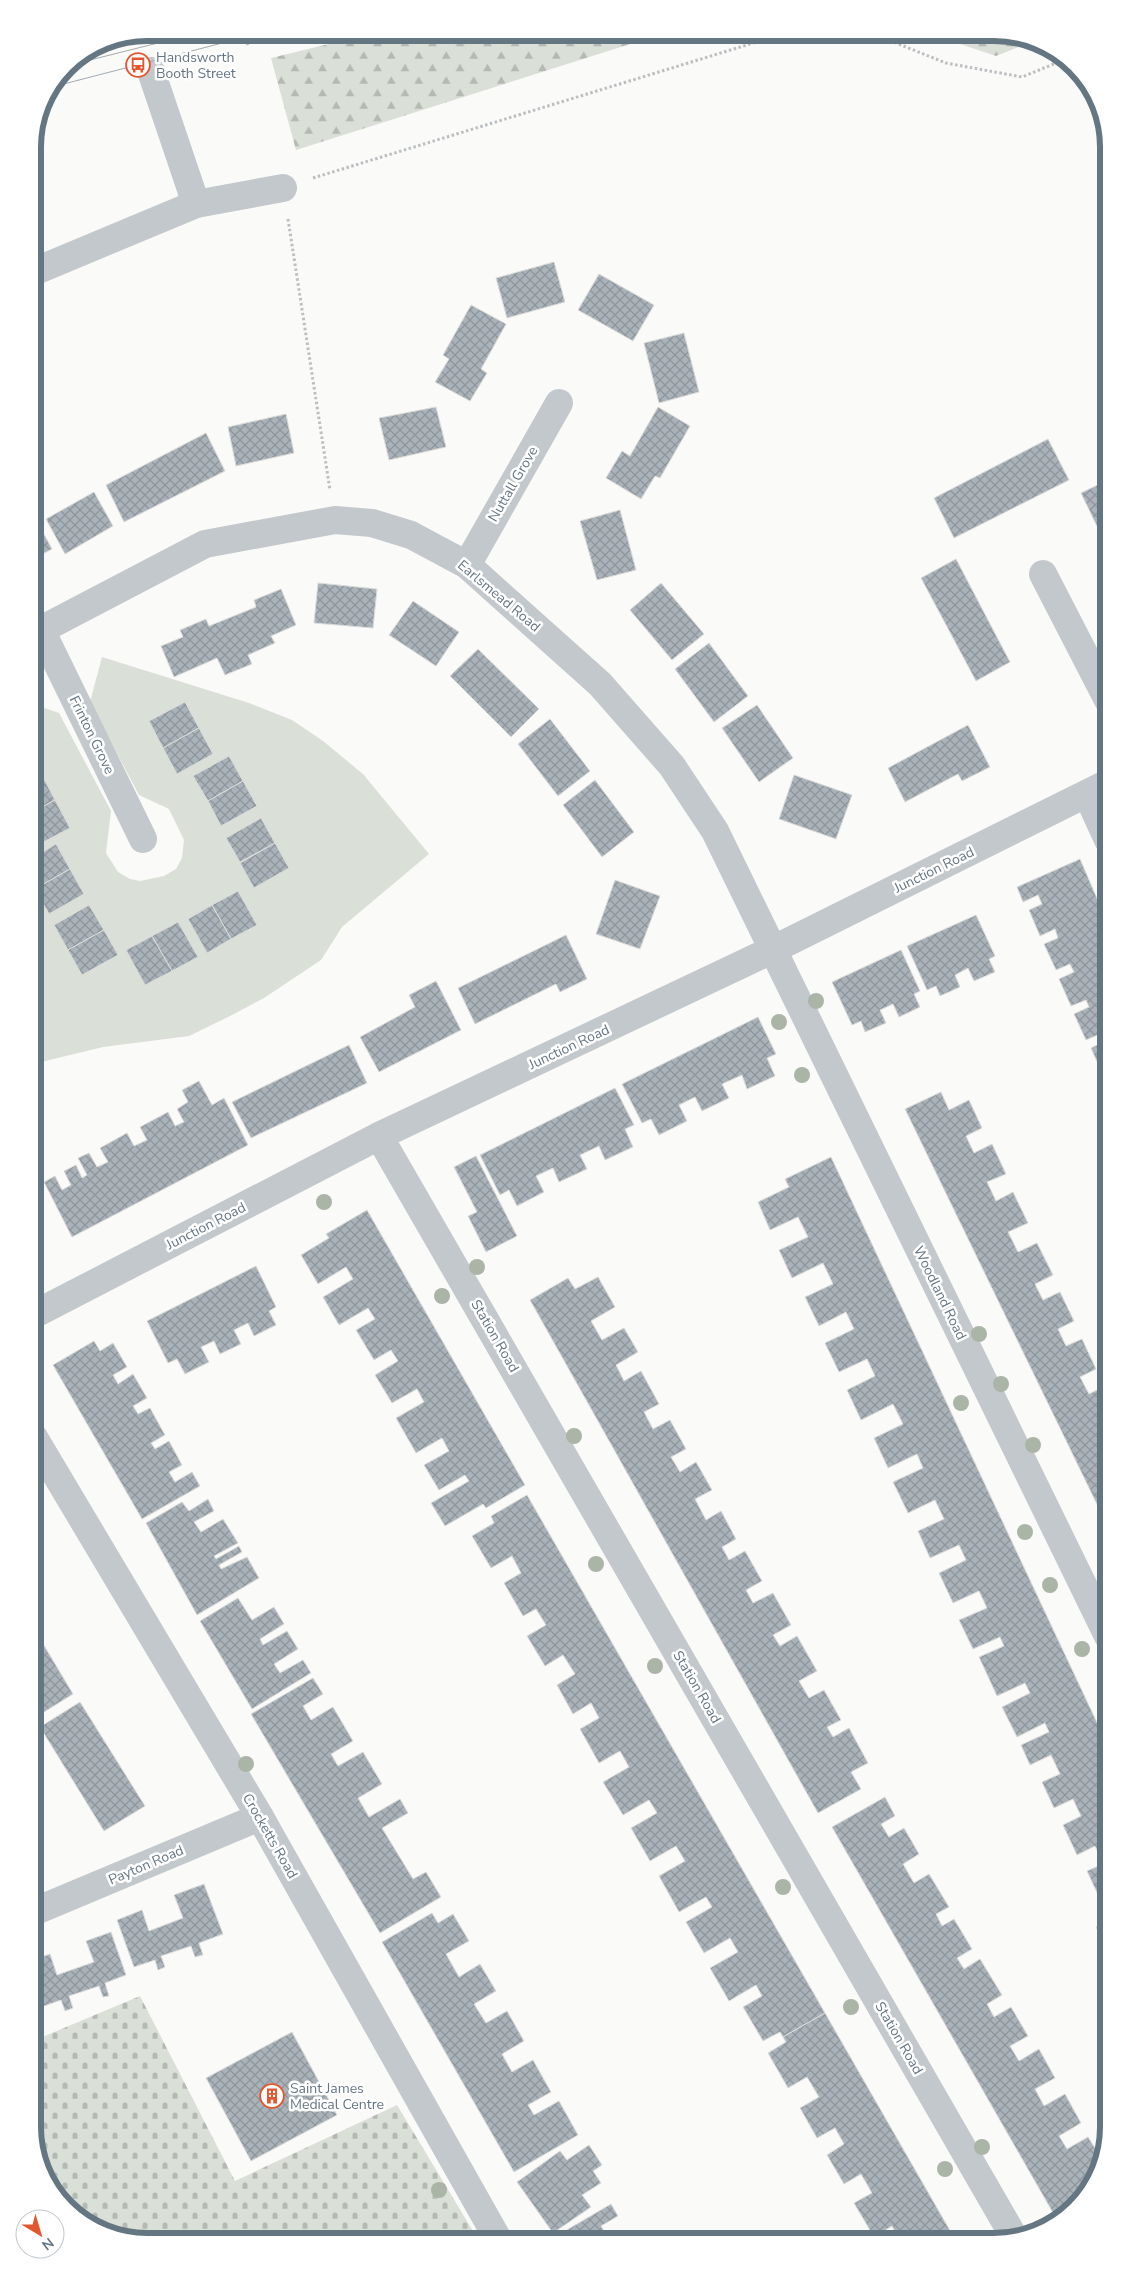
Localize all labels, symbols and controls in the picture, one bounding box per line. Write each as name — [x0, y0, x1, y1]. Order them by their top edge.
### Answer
place label: Handsworth Booth Street — [156, 48, 236, 83]
bus stop icon: Handsworth Booth Street — [125, 52, 151, 78]
street label: Nuttall Grove — [484, 443, 542, 525]
street label: Earlsmead Road — [454, 556, 544, 636]
street label: Frinton Grove — [65, 693, 119, 777]
street label: Junction Road — [890, 842, 977, 898]
street label: Junction Road — [525, 1020, 612, 1074]
street label: Junction Road — [162, 1198, 249, 1255]
street label: Woodland Road — [909, 1243, 971, 1343]
street label: Station Road — [467, 1296, 523, 1376]
street label: Station Road — [669, 1647, 725, 1727]
street label: Crocketts Road — [238, 1790, 302, 1882]
street label: Payton Road — [105, 1841, 187, 1889]
street label: Station Road — [871, 1998, 927, 2078]
place label: Saint James Medical Centre — [290, 2079, 384, 2114]
building icon: Saint James Medical Centre — [259, 2083, 285, 2109]
north arrow — [15, 2209, 65, 2259]
text: N — [38, 2233, 58, 2255]

